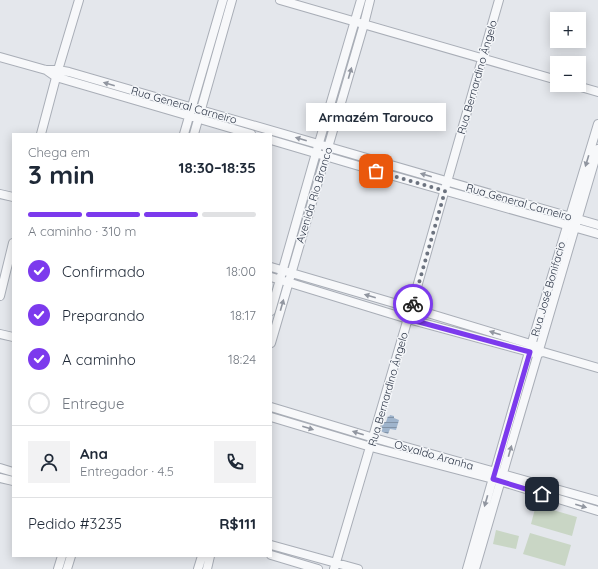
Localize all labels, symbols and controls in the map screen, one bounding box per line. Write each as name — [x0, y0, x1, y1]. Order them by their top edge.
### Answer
map controls — [550, 12, 586, 92]
button: + — [550, 12, 586, 48]
street label: Rua Bernardino Ângelo — [454, 18, 500, 136]
button: − — [550, 56, 586, 92]
one-way arrow — [347, 67, 353, 79]
one-way arrow — [103, 81, 115, 87]
street label: Rua General Carneiro — [129, 83, 239, 127]
callout: Armazém Tarouco — [306, 103, 446, 131]
text: Armazém Tarouco — [319, 109, 433, 125]
one-way arrow — [295, 136, 307, 142]
text: Chega em — [28, 144, 90, 160]
street label: Avenida Rio Branco — [293, 145, 335, 245]
pin — [359, 154, 393, 188]
one-way arrow — [584, 156, 590, 168]
text: 3 min — [28, 158, 95, 191]
text: 18:30–18:35 — [179, 158, 256, 177]
icon: bag — [365, 160, 387, 182]
one-way arrow — [420, 172, 432, 178]
street label: Rua General Carneiro — [464, 180, 574, 224]
text: A caminho · 310 m — [28, 223, 136, 239]
street label: Rua José Bonifacio — [528, 239, 568, 338]
icon: check — [28, 260, 50, 282]
text: Confirmado — [62, 262, 145, 281]
text: 18:00 — [226, 263, 256, 279]
courier — [393, 284, 433, 324]
one-way arrow — [364, 293, 376, 299]
icon: bike — [402, 293, 424, 315]
one-way arrow — [279, 299, 285, 311]
icon: check — [28, 304, 50, 326]
text: Preparando — [62, 306, 145, 325]
text: 18:17 — [230, 307, 256, 323]
street label: Rua Bernardino Ângelo — [365, 330, 411, 448]
one-way arrow — [489, 330, 501, 336]
icon: check — [28, 348, 50, 370]
text: A caminho — [62, 350, 136, 369]
text: 18:24 — [228, 351, 256, 367]
text: Entregue — [62, 394, 124, 413]
one-way arrow — [303, 425, 315, 431]
one-way arrow — [352, 430, 364, 436]
street label: Osvaldo Aranha — [393, 437, 475, 473]
button: person — [28, 441, 70, 483]
button: phone — [214, 441, 256, 483]
text: Ana — [80, 444, 108, 463]
one-way arrow — [507, 445, 513, 457]
text: Entregador · 4.5 — [80, 463, 174, 479]
pin — [525, 477, 559, 511]
icon: home — [531, 483, 553, 505]
one-way arrow — [483, 495, 489, 507]
one-way arrow — [576, 503, 588, 509]
text: Pedido #3235 — [28, 514, 122, 533]
text: R$111 — [219, 514, 256, 533]

